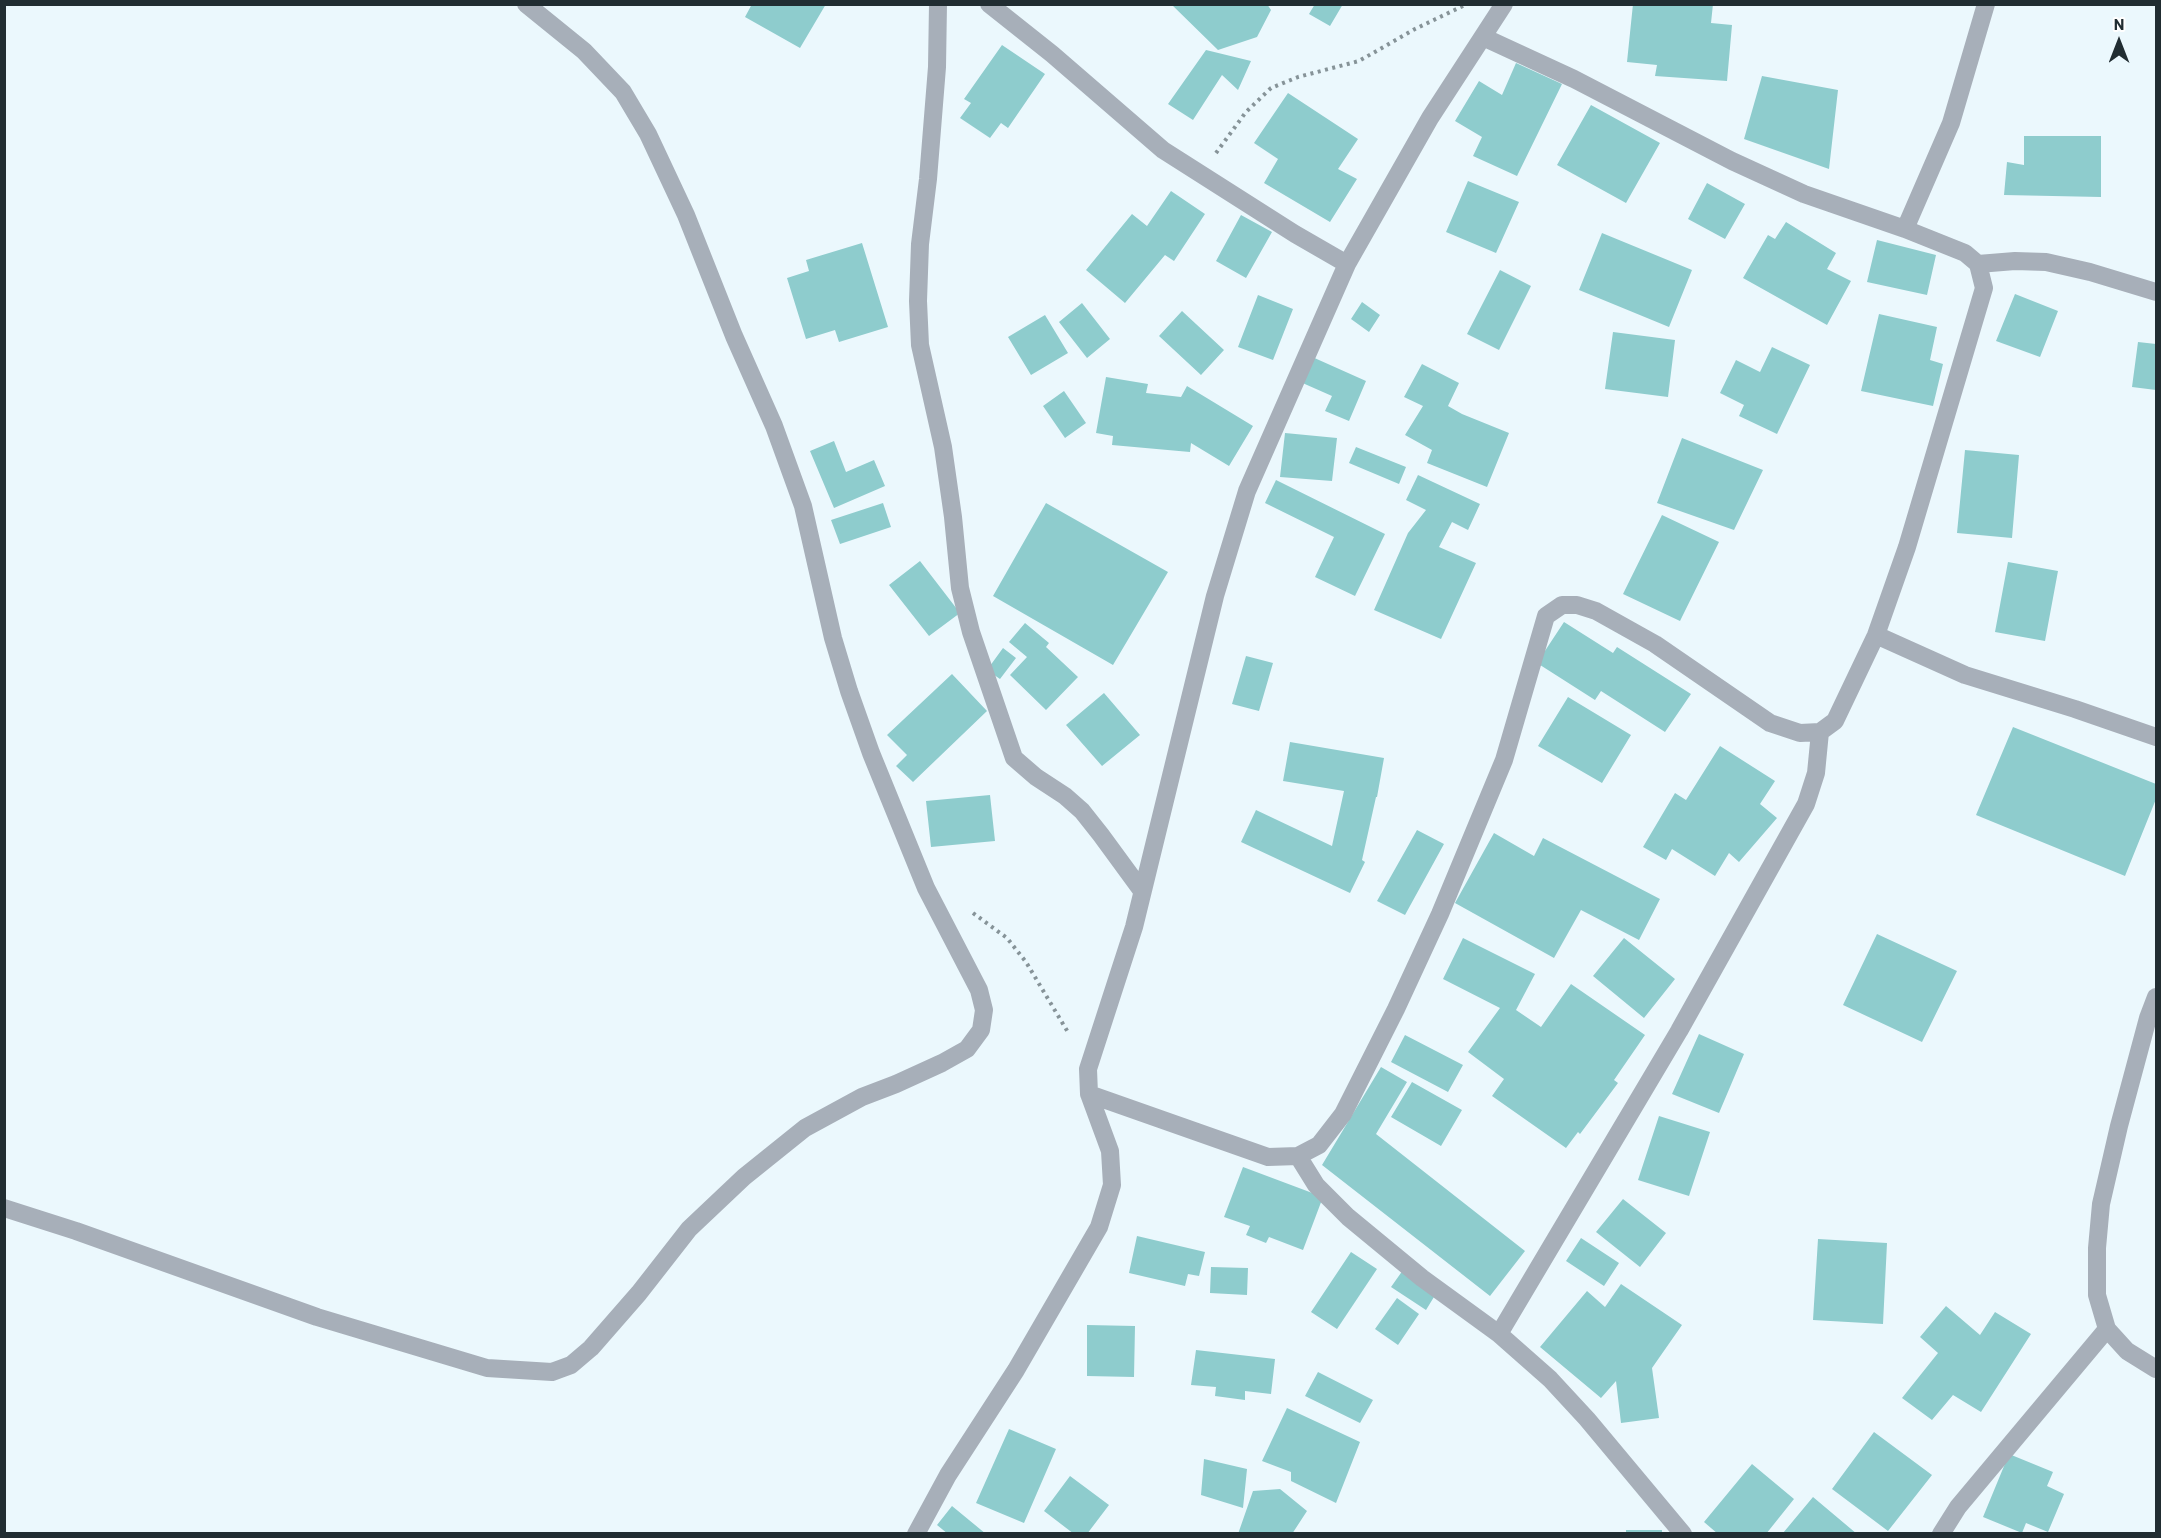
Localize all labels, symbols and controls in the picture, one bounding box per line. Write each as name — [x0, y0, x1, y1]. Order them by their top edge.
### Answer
north arrow — [2089, 12, 2149, 72]
text: N — [2114, 14, 2124, 33]

